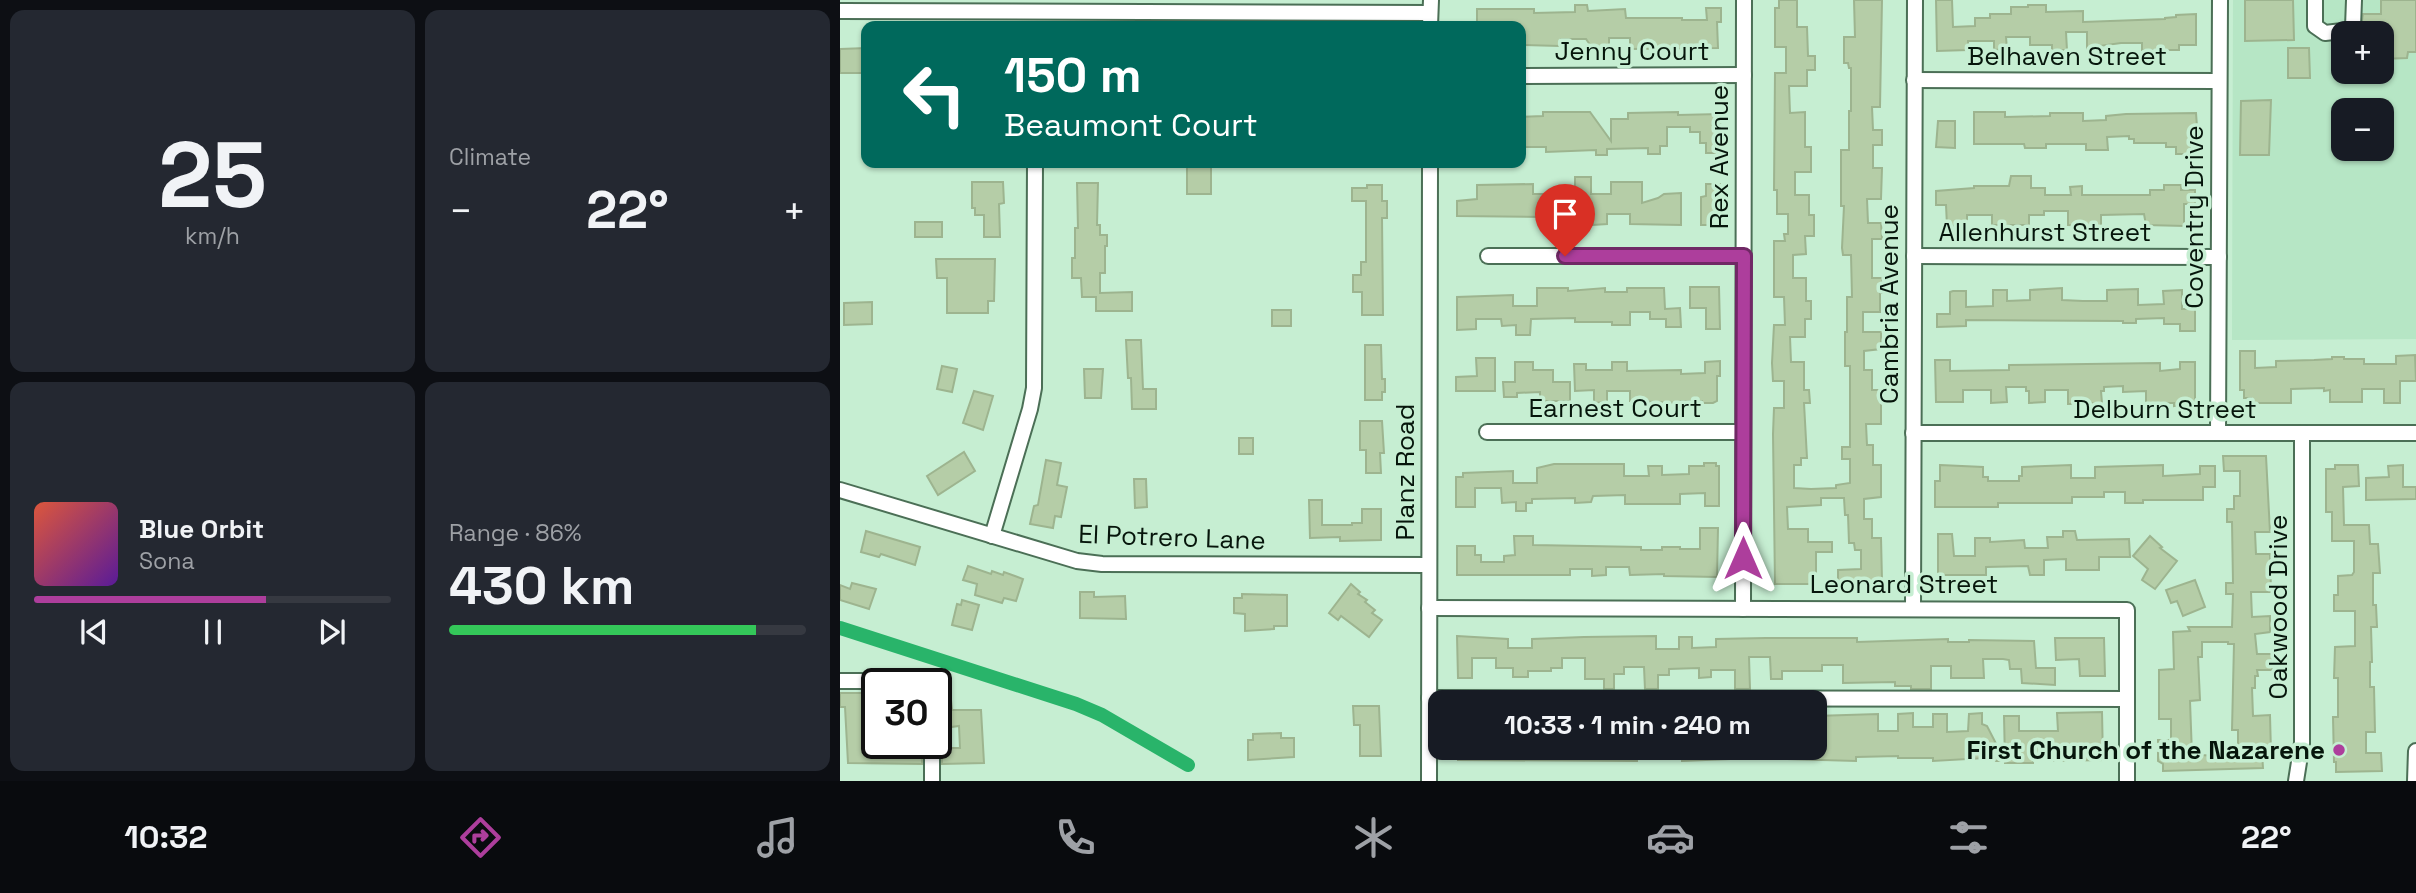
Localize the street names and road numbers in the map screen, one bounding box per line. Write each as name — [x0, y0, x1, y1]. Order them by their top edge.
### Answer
street label: Jenny Court — [1555, 34, 1709, 68]
street label: Belhaven Street — [1967, 39, 2167, 73]
street label: Rex Avenue — [1702, 85, 1736, 229]
street label: Coventry Drive — [2177, 125, 2211, 309]
street label: Cambria Avenue — [1872, 204, 1906, 404]
street label: Allenhurst Street — [1938, 215, 2152, 249]
street label: Earnest Court — [1528, 391, 1702, 425]
street label: Delburn Street — [2073, 392, 2257, 426]
street label: Planz Road — [1388, 404, 1422, 540]
street label: Oakwood Drive — [2261, 515, 2295, 699]
street label: El Potrero Lane — [1078, 517, 1266, 557]
street label: Leonard Street — [1810, 567, 1998, 601]

